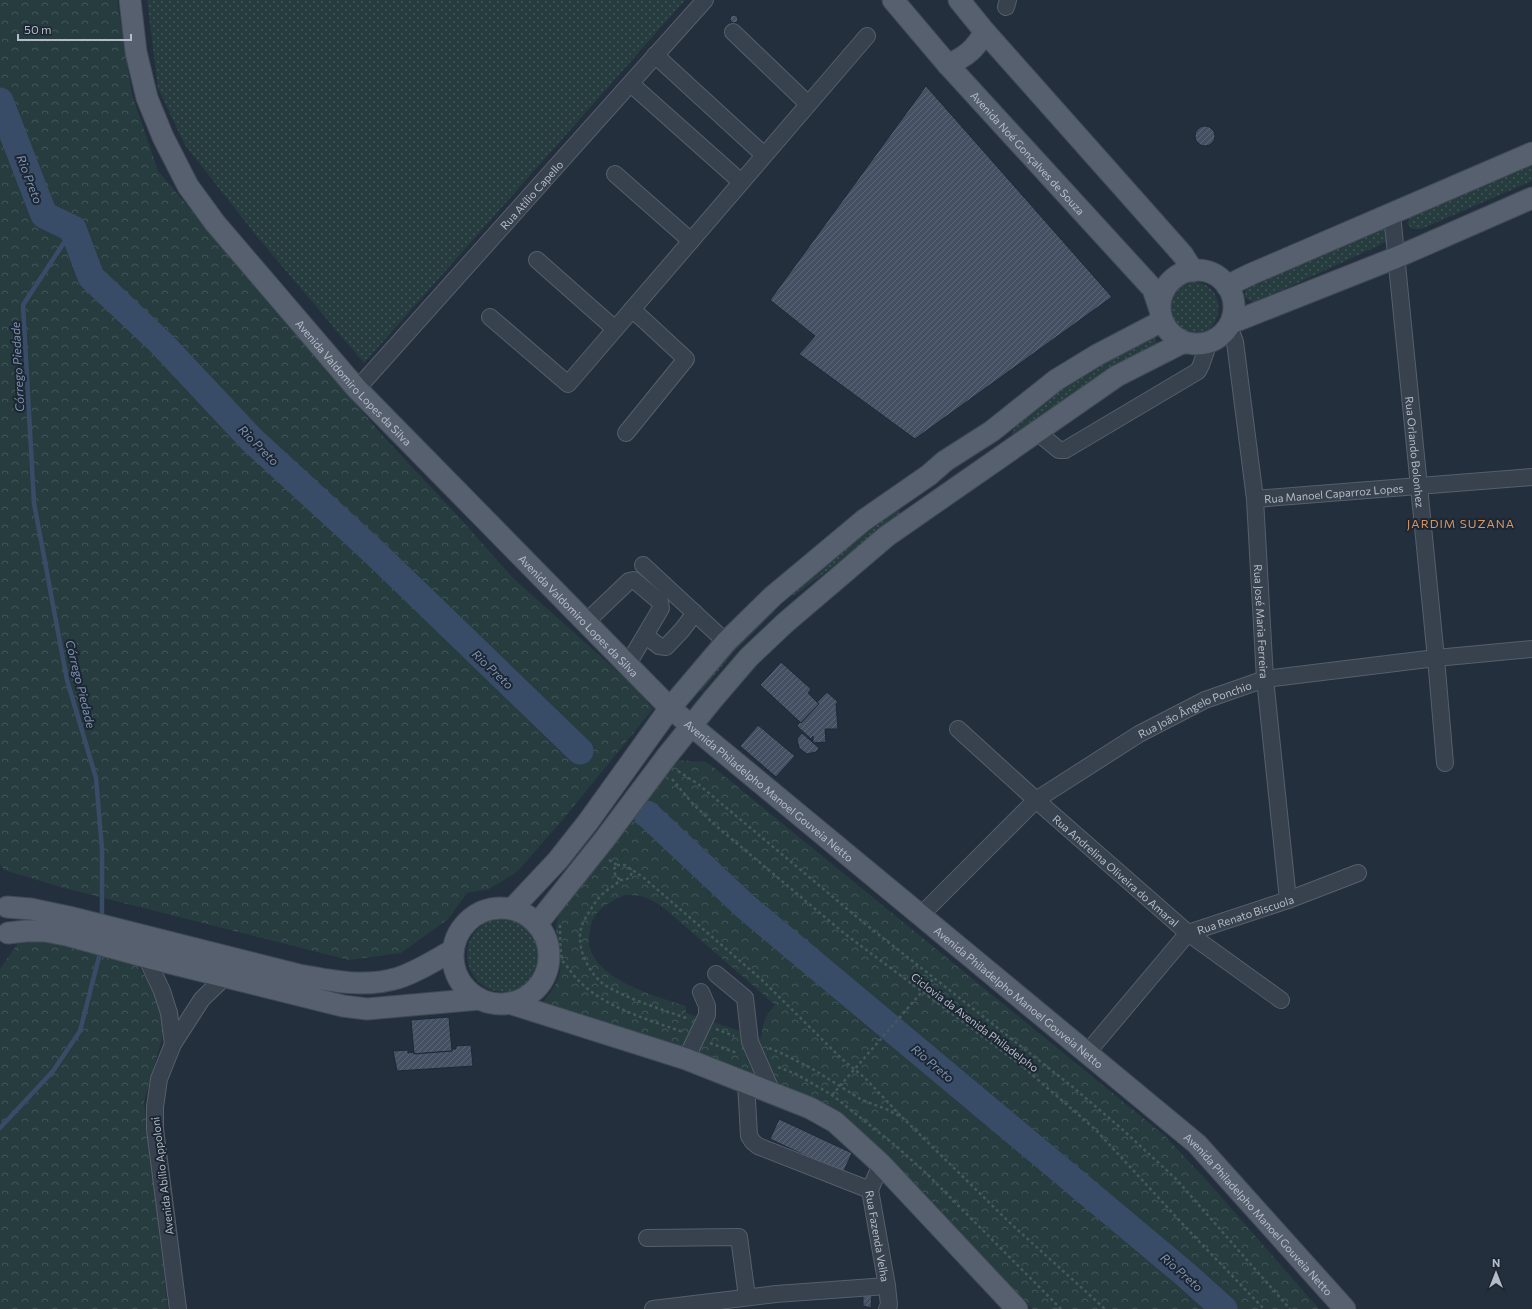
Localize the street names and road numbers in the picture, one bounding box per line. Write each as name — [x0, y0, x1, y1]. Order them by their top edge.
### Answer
street label: Avenida Noé Gonçalves de Souza — [969, 88, 1088, 217]
street label: Rua Atílio Capello — [497, 157, 565, 232]
street label: Avenida Valdomiro Lopes da Silva — [294, 316, 415, 448]
street label: Rua Orlando Bolonhez — [1404, 396, 1428, 509]
street label: Rua Manoel Caparroz Lopes — [1264, 481, 1404, 505]
street label: Avenida Valdomiro Lopes da Silva — [516, 552, 642, 679]
street label: Rua José Maria Ferreira — [1252, 564, 1271, 679]
street label: Rua João Ângelo Ponchio — [1135, 678, 1253, 740]
street label: Avenida Philadelpho Manoel Gouveia Netto — [682, 717, 857, 864]
street label: Rua Andrelina Oliveira do Amaral — [1050, 812, 1182, 929]
street label: Rua Renato Biscuola — [1195, 892, 1295, 936]
street label: Avenida Philadelpho Manoel Gouveia Netto — [932, 923, 1106, 1071]
street label: Ciclovia da Avenida Philadelpho — [909, 970, 1042, 1074]
street label: Avenida Abílio Appoloni — [148, 1116, 176, 1236]
street label: Avenida Philadelpho Manoel Gouveia Netto — [1182, 1130, 1336, 1298]
street label: Rua Fazenda Velha — [864, 1189, 893, 1283]

